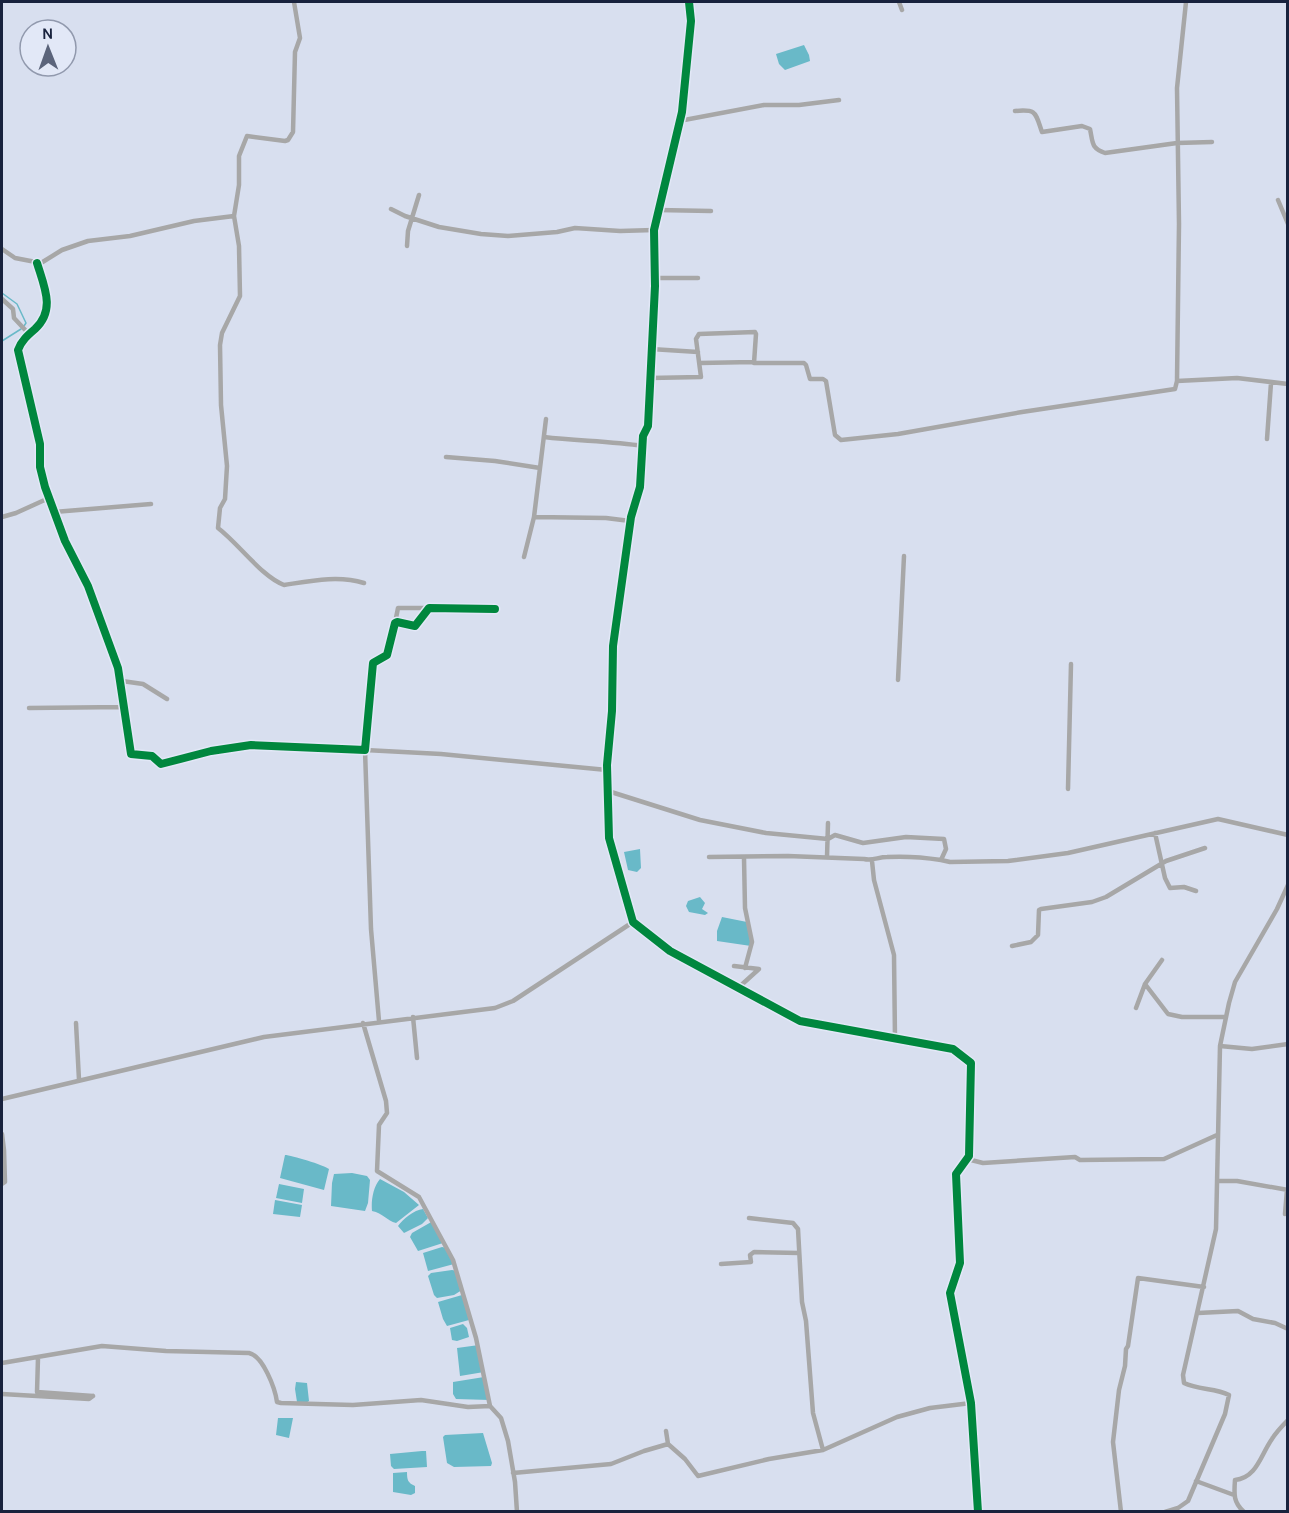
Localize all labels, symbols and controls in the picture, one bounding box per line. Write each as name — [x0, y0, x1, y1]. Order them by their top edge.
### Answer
north arrow — [18, 18, 78, 78]
text: N — [42, 24, 54, 43]

